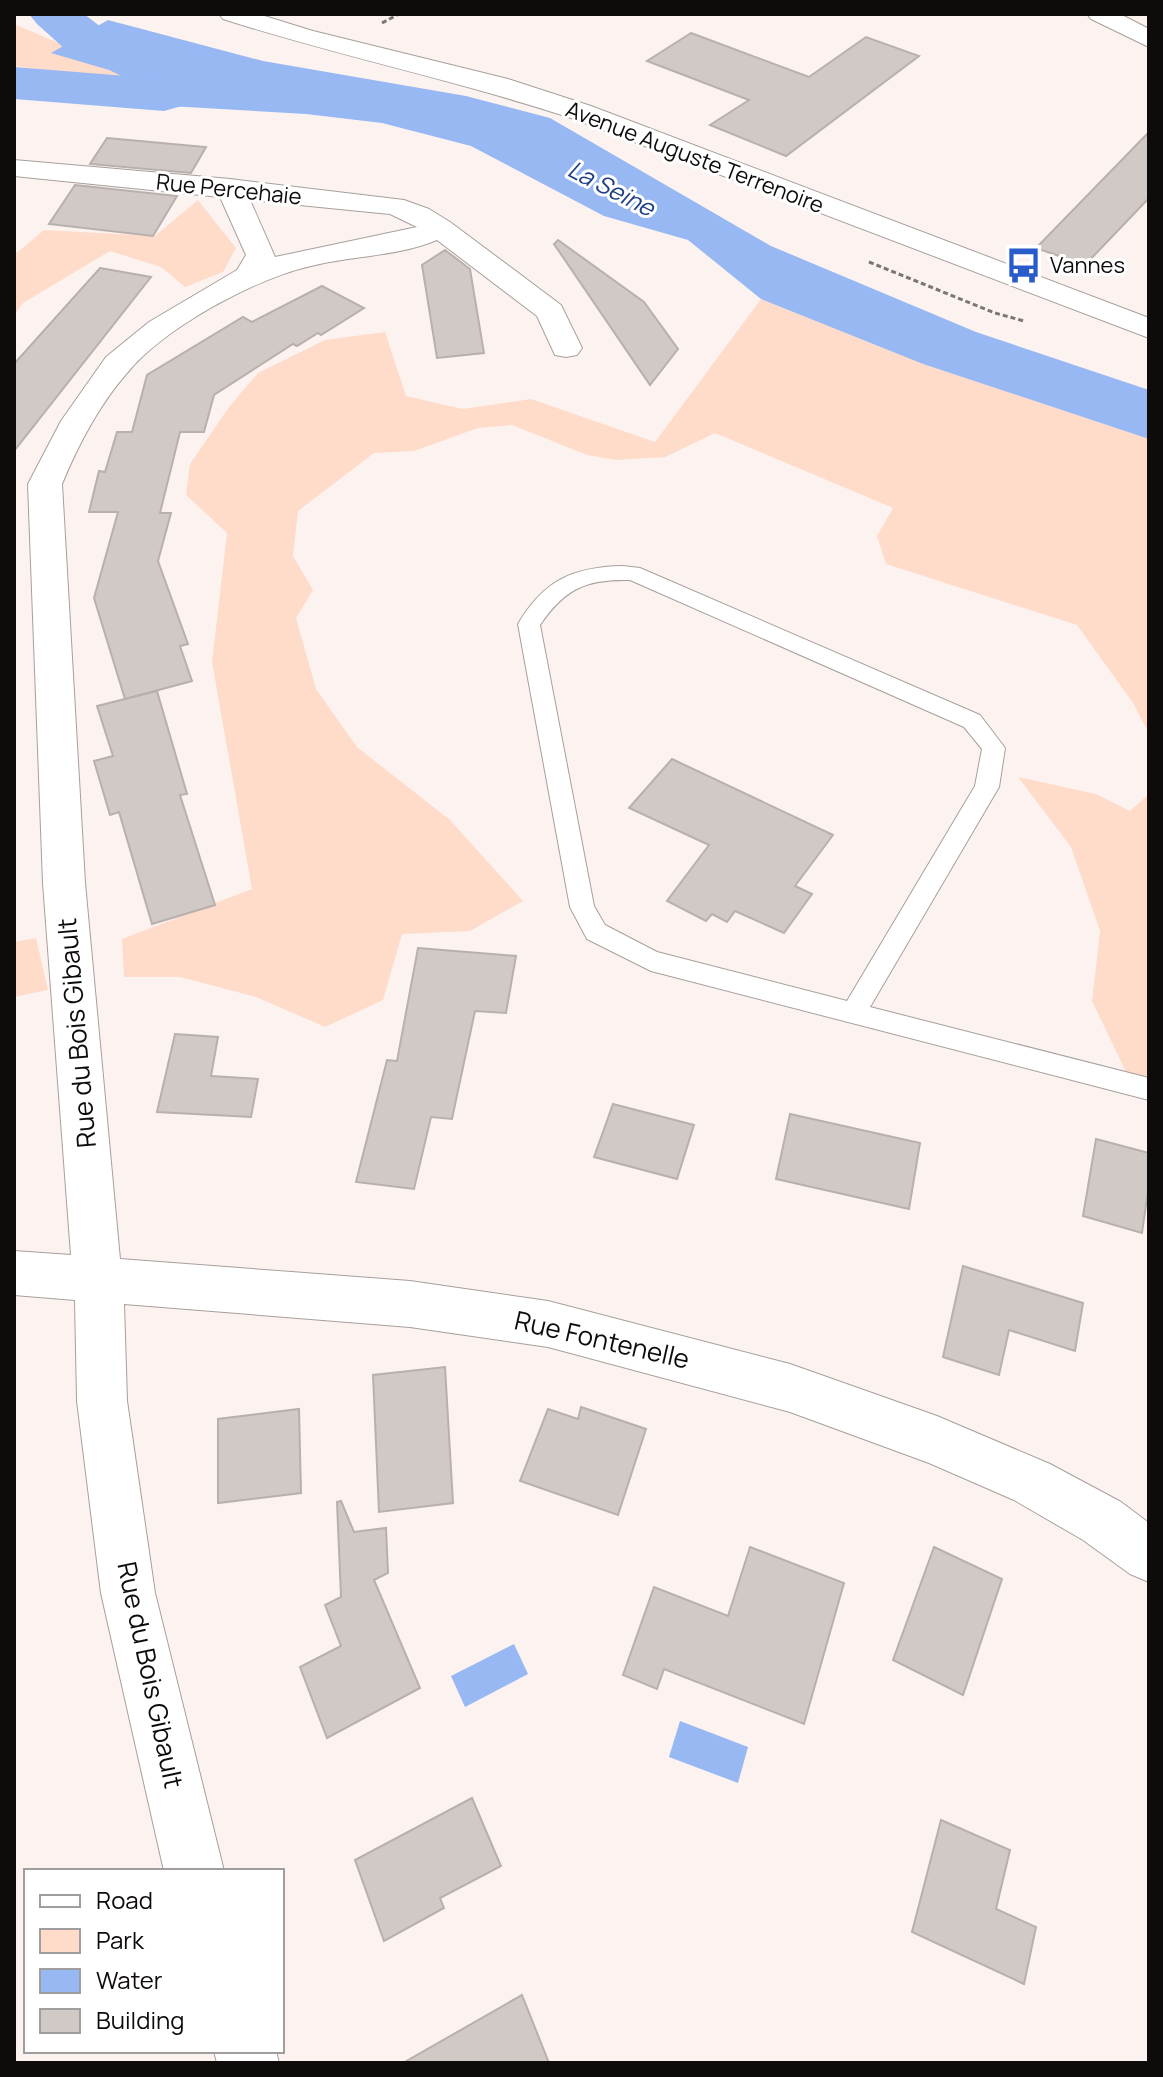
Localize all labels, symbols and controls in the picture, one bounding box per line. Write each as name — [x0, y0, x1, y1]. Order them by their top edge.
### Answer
street label: Avenue Auguste Terrenoire — [562, 94, 828, 220]
water label: La Seine — [563, 152, 662, 224]
street label: Rue Percehaie — [155, 166, 303, 212]
bus stop icon: Vannes — [1005, 246, 1043, 284]
place label: Vannes — [1050, 250, 1125, 280]
street label: Rue du Bois Gibault — [48, 917, 104, 1150]
street label: Rue Fontenelle — [511, 1301, 693, 1377]
street label: Rue du Bois Gibault — [109, 1558, 193, 1791]
legend — [24, 1869, 284, 2053]
text: Road — [96, 1883, 153, 1916]
text: Park — [96, 1923, 145, 1956]
text: Water — [96, 1963, 163, 1996]
text: Building — [96, 2003, 184, 2036]

